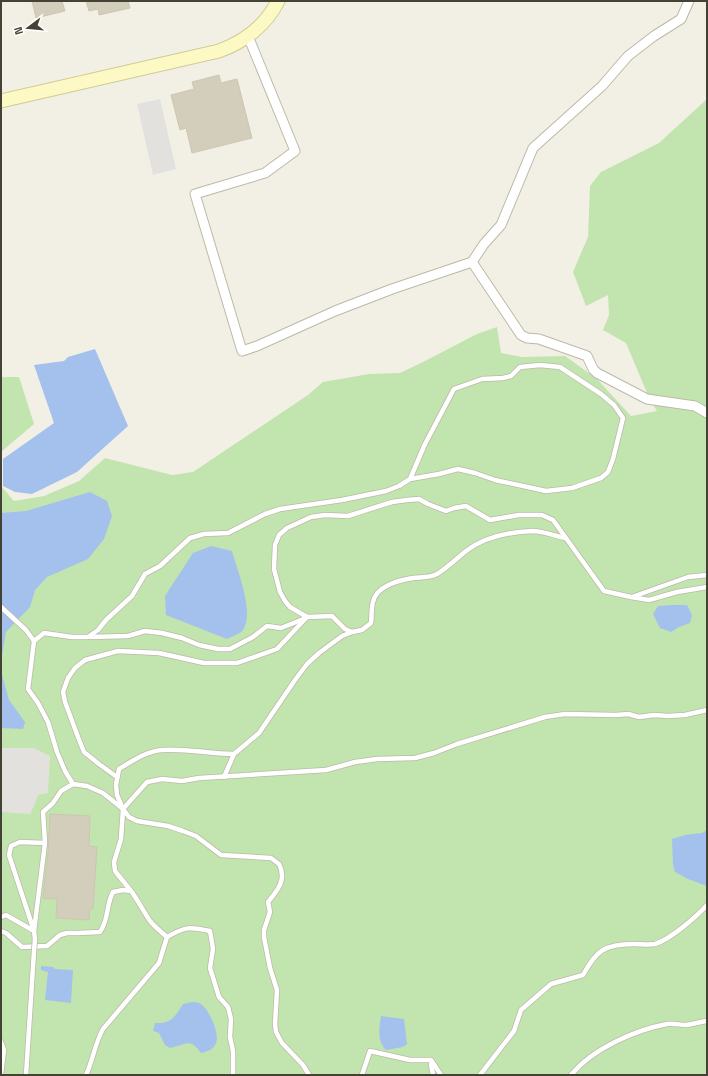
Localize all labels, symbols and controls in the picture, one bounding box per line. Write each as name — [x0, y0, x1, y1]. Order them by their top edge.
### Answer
north arrow — [8, 8, 48, 48]
text: N — [11, 25, 26, 36]

